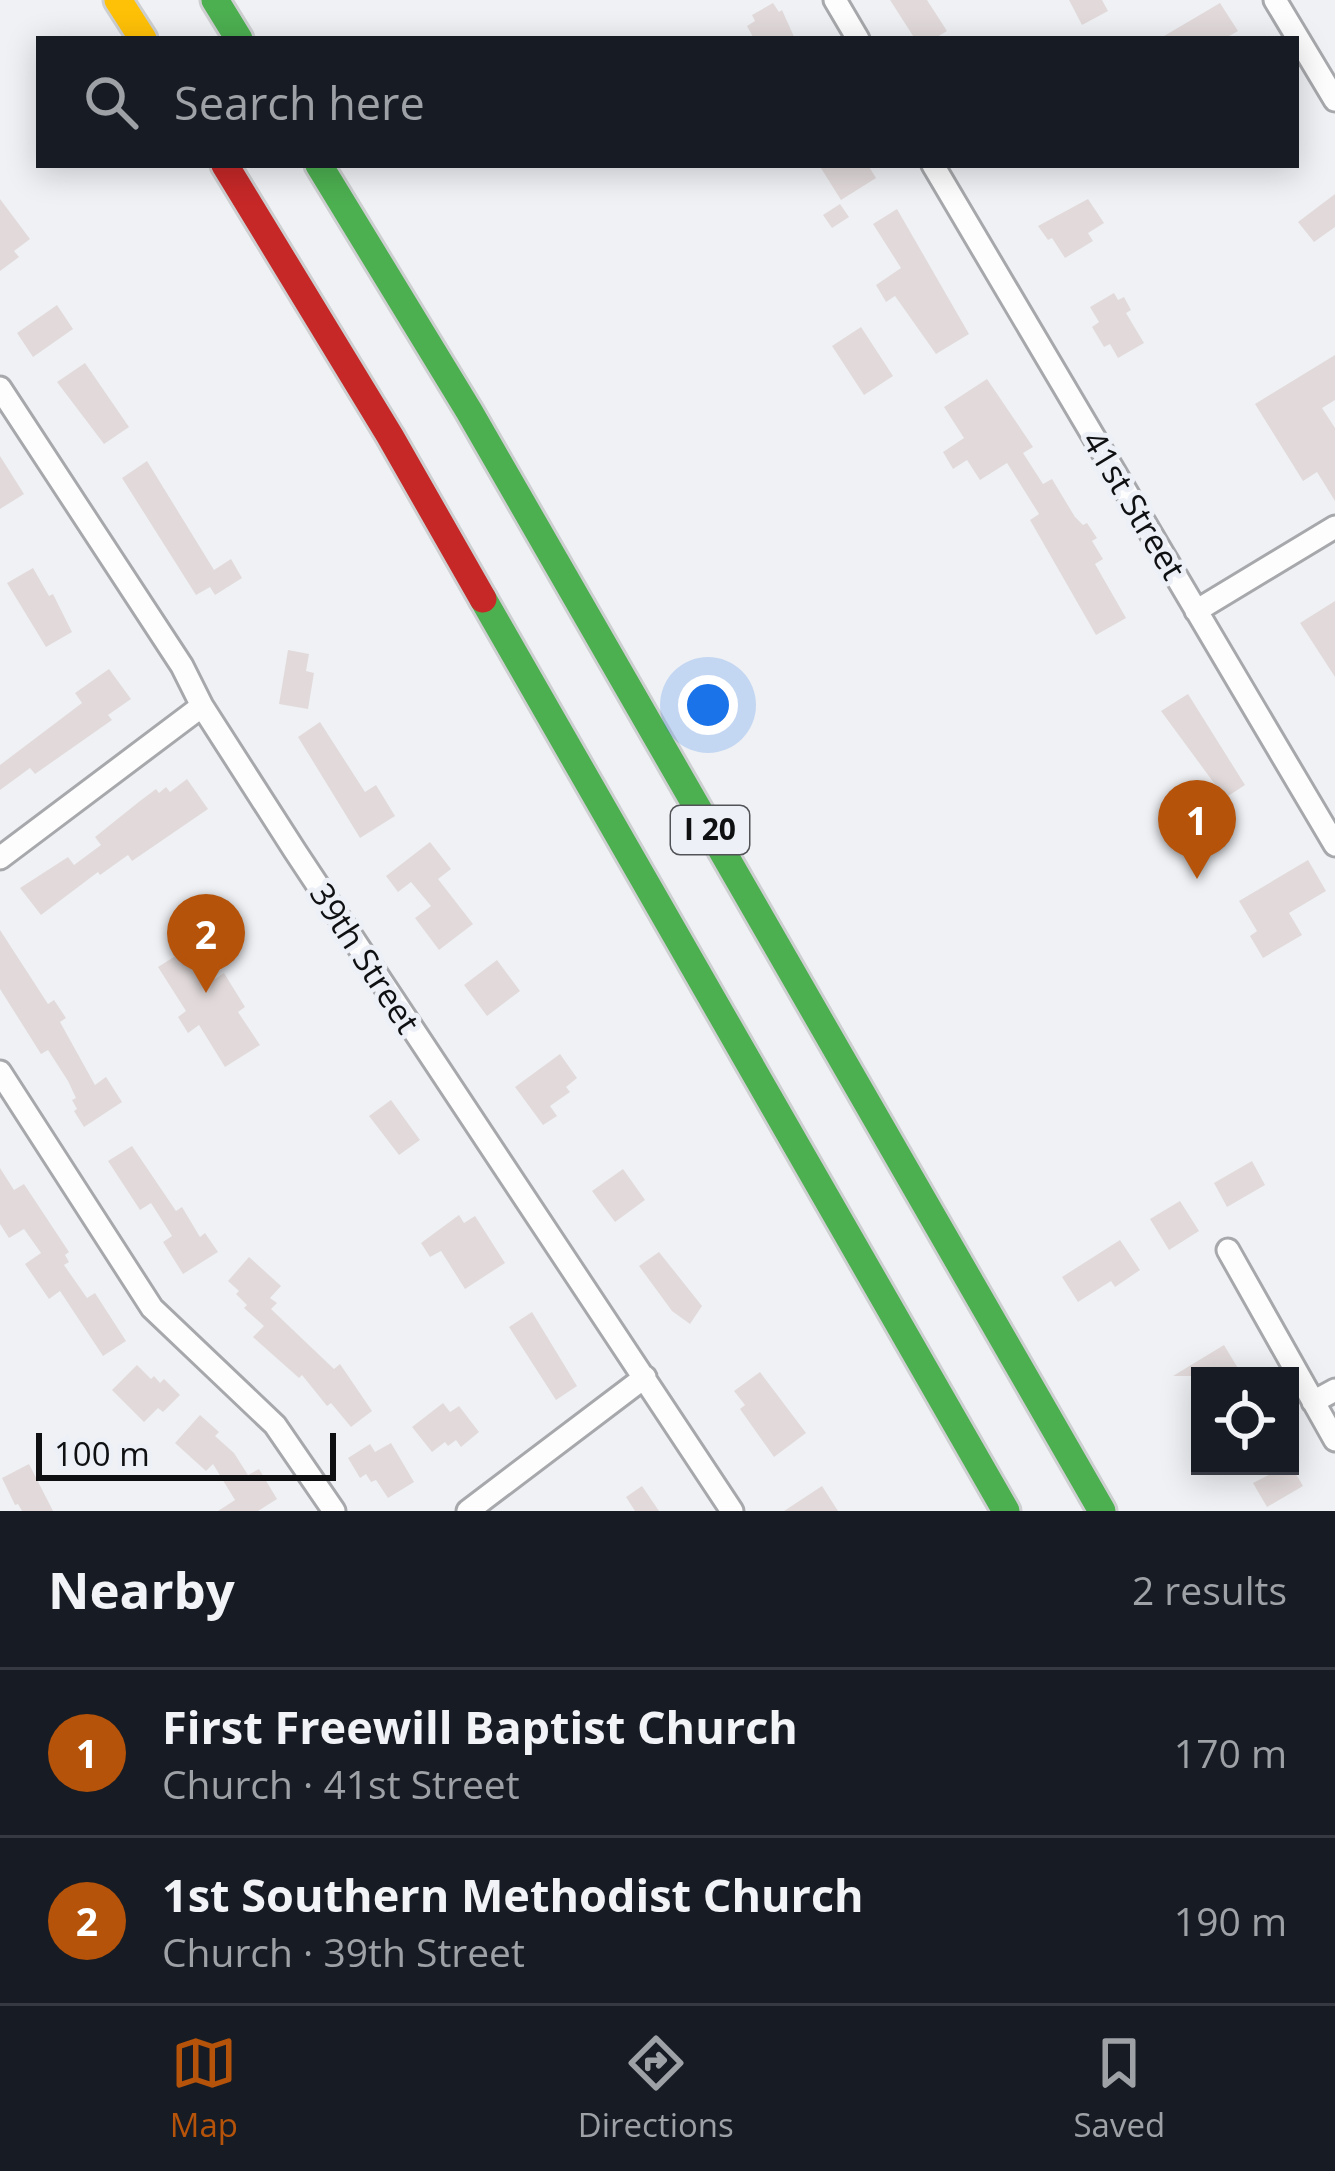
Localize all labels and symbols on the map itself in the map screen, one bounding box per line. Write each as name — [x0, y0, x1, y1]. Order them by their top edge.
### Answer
street label: 41st Street — [1072, 422, 1196, 587]
your location — [678, 675, 738, 735]
pin: 1 — [1158, 780, 1236, 879]
road number: I 20 — [671, 806, 749, 854]
street label: 39th Street — [300, 874, 431, 1041]
pin: 2 — [167, 894, 245, 993]
scale bar — [36, 1427, 336, 1480]

